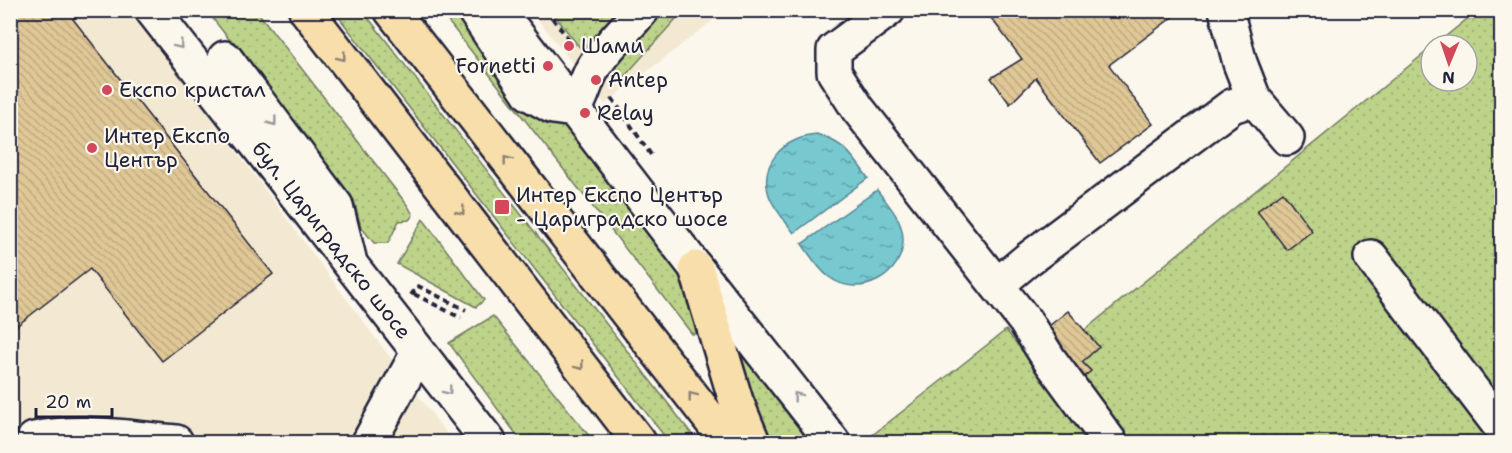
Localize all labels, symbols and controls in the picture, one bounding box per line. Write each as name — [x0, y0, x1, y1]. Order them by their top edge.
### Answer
place label: Шами — [581, 32, 644, 60]
north arrow — [1419, 33, 1479, 93]
one-way arrow — [171, 38, 182, 49]
marker: Шами — [562, 39, 576, 53]
one-way arrow — [334, 50, 345, 61]
place label: Fornetti — [456, 52, 536, 80]
marker: Fornetti — [541, 59, 555, 73]
place label: Antep — [608, 66, 668, 94]
text: N — [1442, 67, 1455, 88]
marker: Antep — [589, 73, 603, 87]
place label: Експо кристал — [119, 76, 266, 104]
marker: Експо кристал — [100, 83, 114, 97]
place label: Relay — [597, 99, 654, 127]
marker: Relay — [578, 106, 592, 120]
one-way arrow — [266, 115, 277, 126]
place label: Интер Експо Център — [104, 122, 230, 174]
street label: бул. Цариградско шосе — [246, 135, 418, 345]
marker: Интер Експо Център — [85, 141, 99, 155]
one-way arrow — [503, 156, 514, 167]
place label: Интер Експо Център - Цариградско шосе — [516, 181, 728, 233]
marker: Интер Експо Център - Цариградско шосе — [493, 198, 511, 216]
one-way arrow — [453, 205, 464, 216]
one-way arrow — [573, 359, 584, 370]
scale bar — [36, 381, 112, 419]
one-way arrow — [441, 384, 452, 395]
text: 20 m — [45, 390, 91, 414]
one-way arrow — [688, 392, 699, 403]
one-way arrow — [794, 392, 805, 403]

